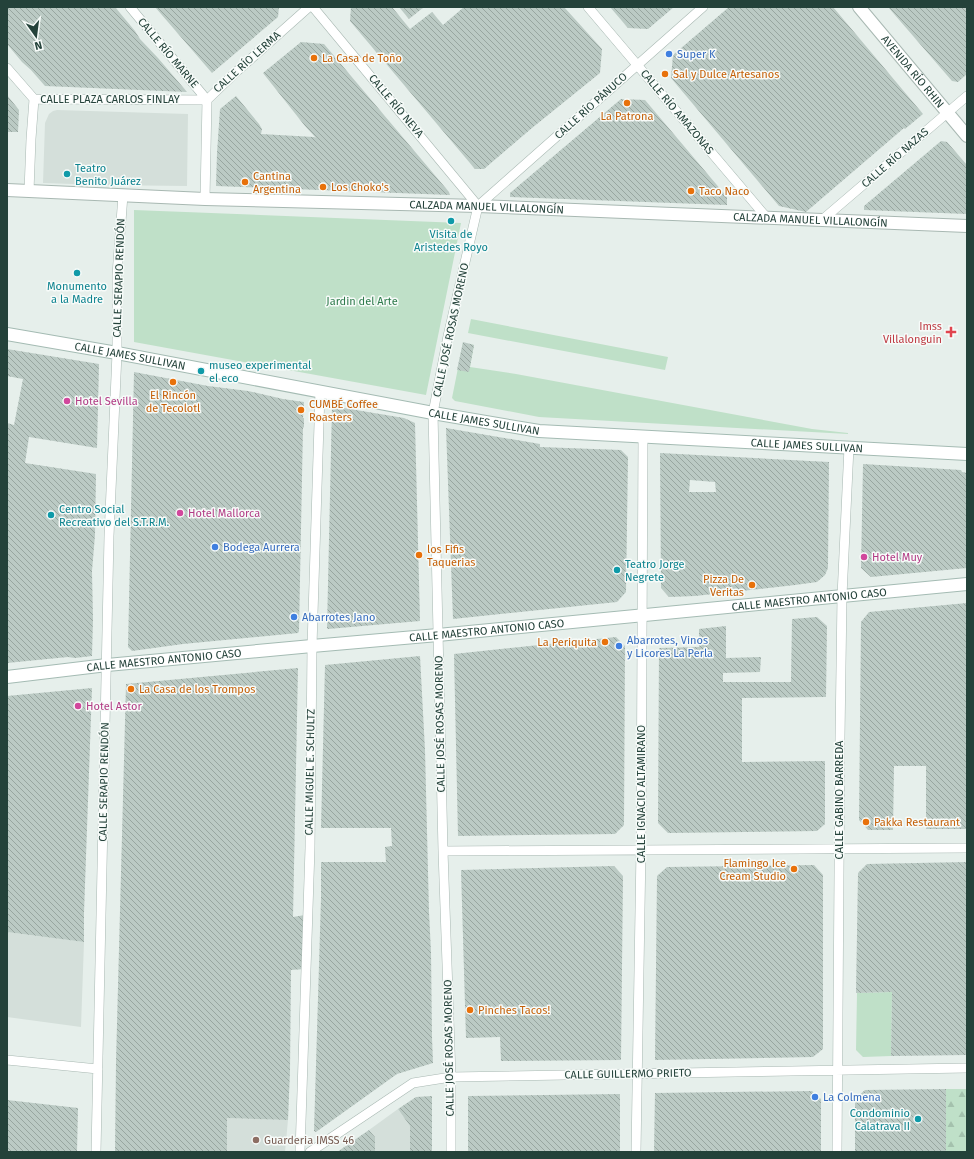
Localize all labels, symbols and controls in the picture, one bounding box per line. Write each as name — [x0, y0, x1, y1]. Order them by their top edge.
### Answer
street label: CALLE RÍO MARNE — [135, 15, 202, 91]
north arrow — [16, 16, 56, 56]
street label: CALLE RÍO LERMA — [210, 27, 284, 95]
street label: AVENIDA RÍO RHIN — [879, 33, 947, 110]
text: N — [33, 38, 43, 52]
place label: Super K — [677, 48, 716, 61]
marker: Super K — [664, 49, 674, 59]
place label: La Casa de Toño — [322, 52, 402, 65]
marker: La Casa de Toño — [309, 53, 319, 63]
street label: CALLE RÍO AMAZONAS — [638, 66, 717, 157]
place label: Sal y Dulce Artesanos — [673, 68, 779, 81]
street label: CALLE RÍO PÁNUCO — [551, 69, 630, 142]
marker: Sal y Dulce Artesanos — [660, 69, 670, 79]
street label: CALLE RÍO NEVA — [366, 71, 427, 141]
street label: CALLE PLAZA CARLOS FINLAY — [40, 93, 180, 106]
marker: La Patrona — [622, 98, 632, 108]
place label: La Patrona — [601, 110, 653, 123]
street label: CALLE RÍO NAZAS — [858, 125, 931, 191]
place label: Teatro Benito Juárez — [75, 162, 141, 188]
marker: Teatro Benito Juárez — [62, 169, 72, 179]
place label: Cantina Argentina — [253, 170, 301, 196]
marker: Cantina Argentina — [240, 177, 250, 187]
place label: Los Choko's — [331, 181, 389, 194]
marker: Los Choko's — [318, 182, 328, 192]
place label: Taco Naco — [699, 185, 749, 198]
marker: Taco Naco — [686, 186, 696, 196]
street label: CALZADA MANUEL VILLALONGÍN — [409, 198, 564, 216]
street label: CALZADA MANUEL VILLALONGÍN — [733, 210, 888, 229]
marker: Visita de Aristedes Royo — [446, 216, 456, 226]
street label: CALLE SERAPIO RENDÓN — [109, 218, 128, 338]
place label: Visita de Aristedes Royo — [414, 228, 488, 254]
street label: CALLE JOSÉ ROSAS MORENO — [429, 261, 472, 398]
marker: Monumento a la Madre — [72, 268, 82, 278]
place label: Monumento a la Madre — [47, 280, 107, 306]
park label: Jardin del Arte — [326, 295, 398, 308]
place label: Imss Villalonguin — [883, 320, 942, 346]
marker: Imss Villalonguin — [945, 326, 957, 338]
street label: CALLE JAMES SULLIVAN — [74, 339, 187, 372]
place label: museo experimental el eco — [209, 359, 311, 385]
marker: museo experimental el eco — [196, 366, 206, 376]
marker: El Rincón de Tecolotl — [168, 377, 178, 387]
place label: El Rincón de Tecolotl — [146, 389, 200, 415]
place label: Hotel Sevilla — [75, 395, 138, 408]
marker: Hotel Sevilla — [62, 396, 72, 406]
place label: CUMBÉ Coffee Roasters — [309, 397, 378, 424]
marker: CUMBÉ Coffee Roasters — [296, 405, 306, 415]
street label: CALLE JAMES SULLIVAN — [427, 406, 541, 437]
street label: CALLE JAMES SULLIVAN — [750, 436, 863, 455]
place label: Centro Social Recreativo del S.T.R.M. — [59, 503, 170, 529]
place label: Hotel Mallorca — [188, 507, 260, 520]
marker: Hotel Mallorca — [175, 508, 185, 518]
marker: Centro Social Recreativo del S.T.R.M. — [46, 510, 56, 520]
place label: Bodega Aurrera — [223, 541, 300, 554]
marker: Bodega Aurrera — [210, 542, 220, 552]
place label: los Fifis Taquerias — [427, 543, 475, 569]
marker: los Fifis Taquerias — [414, 550, 424, 560]
place label: Hotel Muy — [872, 551, 923, 564]
marker: Hotel Muy — [859, 552, 869, 562]
place label: Teatro Jorge Negrete — [625, 558, 685, 584]
marker: Teatro Jorge Negrete — [612, 565, 622, 575]
place label: Pizza De Veritas — [703, 573, 744, 599]
marker: Pizza De Veritas — [747, 580, 757, 590]
street label: CALLE MAESTRO ANTONIO CASO — [731, 585, 887, 613]
place label: Abarrotes Jano — [302, 611, 375, 624]
marker: Abarrotes Jano — [289, 612, 299, 622]
street label: CALLE MAESTRO ANTONIO CASO — [409, 616, 565, 644]
place label: Abarrotes, Vinos y Licores La Perla — [627, 634, 713, 660]
place label: La Periquita — [537, 636, 597, 649]
marker: La Periquita — [600, 637, 610, 647]
marker: Abarrotes, Vinos y Licores La Perla — [614, 641, 624, 651]
street label: CALLE MAESTRO ANTONIO CASO — [86, 646, 242, 674]
street label: CALLE JOSÉ ROSAS MORENO — [431, 655, 448, 793]
place label: La Casa de los Trompos — [139, 683, 255, 696]
marker: La Casa de los Trompos — [126, 684, 136, 694]
place label: Hotel Astor — [86, 700, 143, 713]
marker: Hotel Astor — [73, 701, 83, 711]
street label: CALLE MIGUEL E. SCHULTZ — [302, 708, 318, 835]
street label: CALLE SERAPIO RENDÓN — [95, 722, 112, 842]
street label: CALLE IGNACIO ALTAMIRANO — [635, 725, 648, 863]
street label: CALLE GABINO BARREDA — [833, 740, 846, 859]
place label: Pakka Restaurant — [874, 816, 960, 829]
marker: Pakka Restaurant — [861, 817, 871, 827]
place label: Flamingo Ice Cream Studio — [719, 857, 786, 883]
marker: Flamingo Ice Cream Studio — [789, 864, 799, 874]
street label: CALLE JOSÉ ROSAS MORENO — [440, 979, 457, 1117]
place label: Pinches Tacos! — [478, 1004, 550, 1017]
marker: Pinches Tacos! — [465, 1005, 475, 1015]
street label: CALLE GUILLERMO PRIETO — [564, 1066, 692, 1082]
place label: La Colmena — [823, 1091, 881, 1104]
marker: La Colmena — [810, 1092, 820, 1102]
place label: Condominio Calatrava II — [850, 1107, 910, 1133]
marker: Condominio Calatrava II — [913, 1114, 923, 1124]
place label: Guarderia IMSS 46 — [264, 1134, 354, 1147]
marker: Guarderia IMSS 46 — [251, 1135, 261, 1145]

